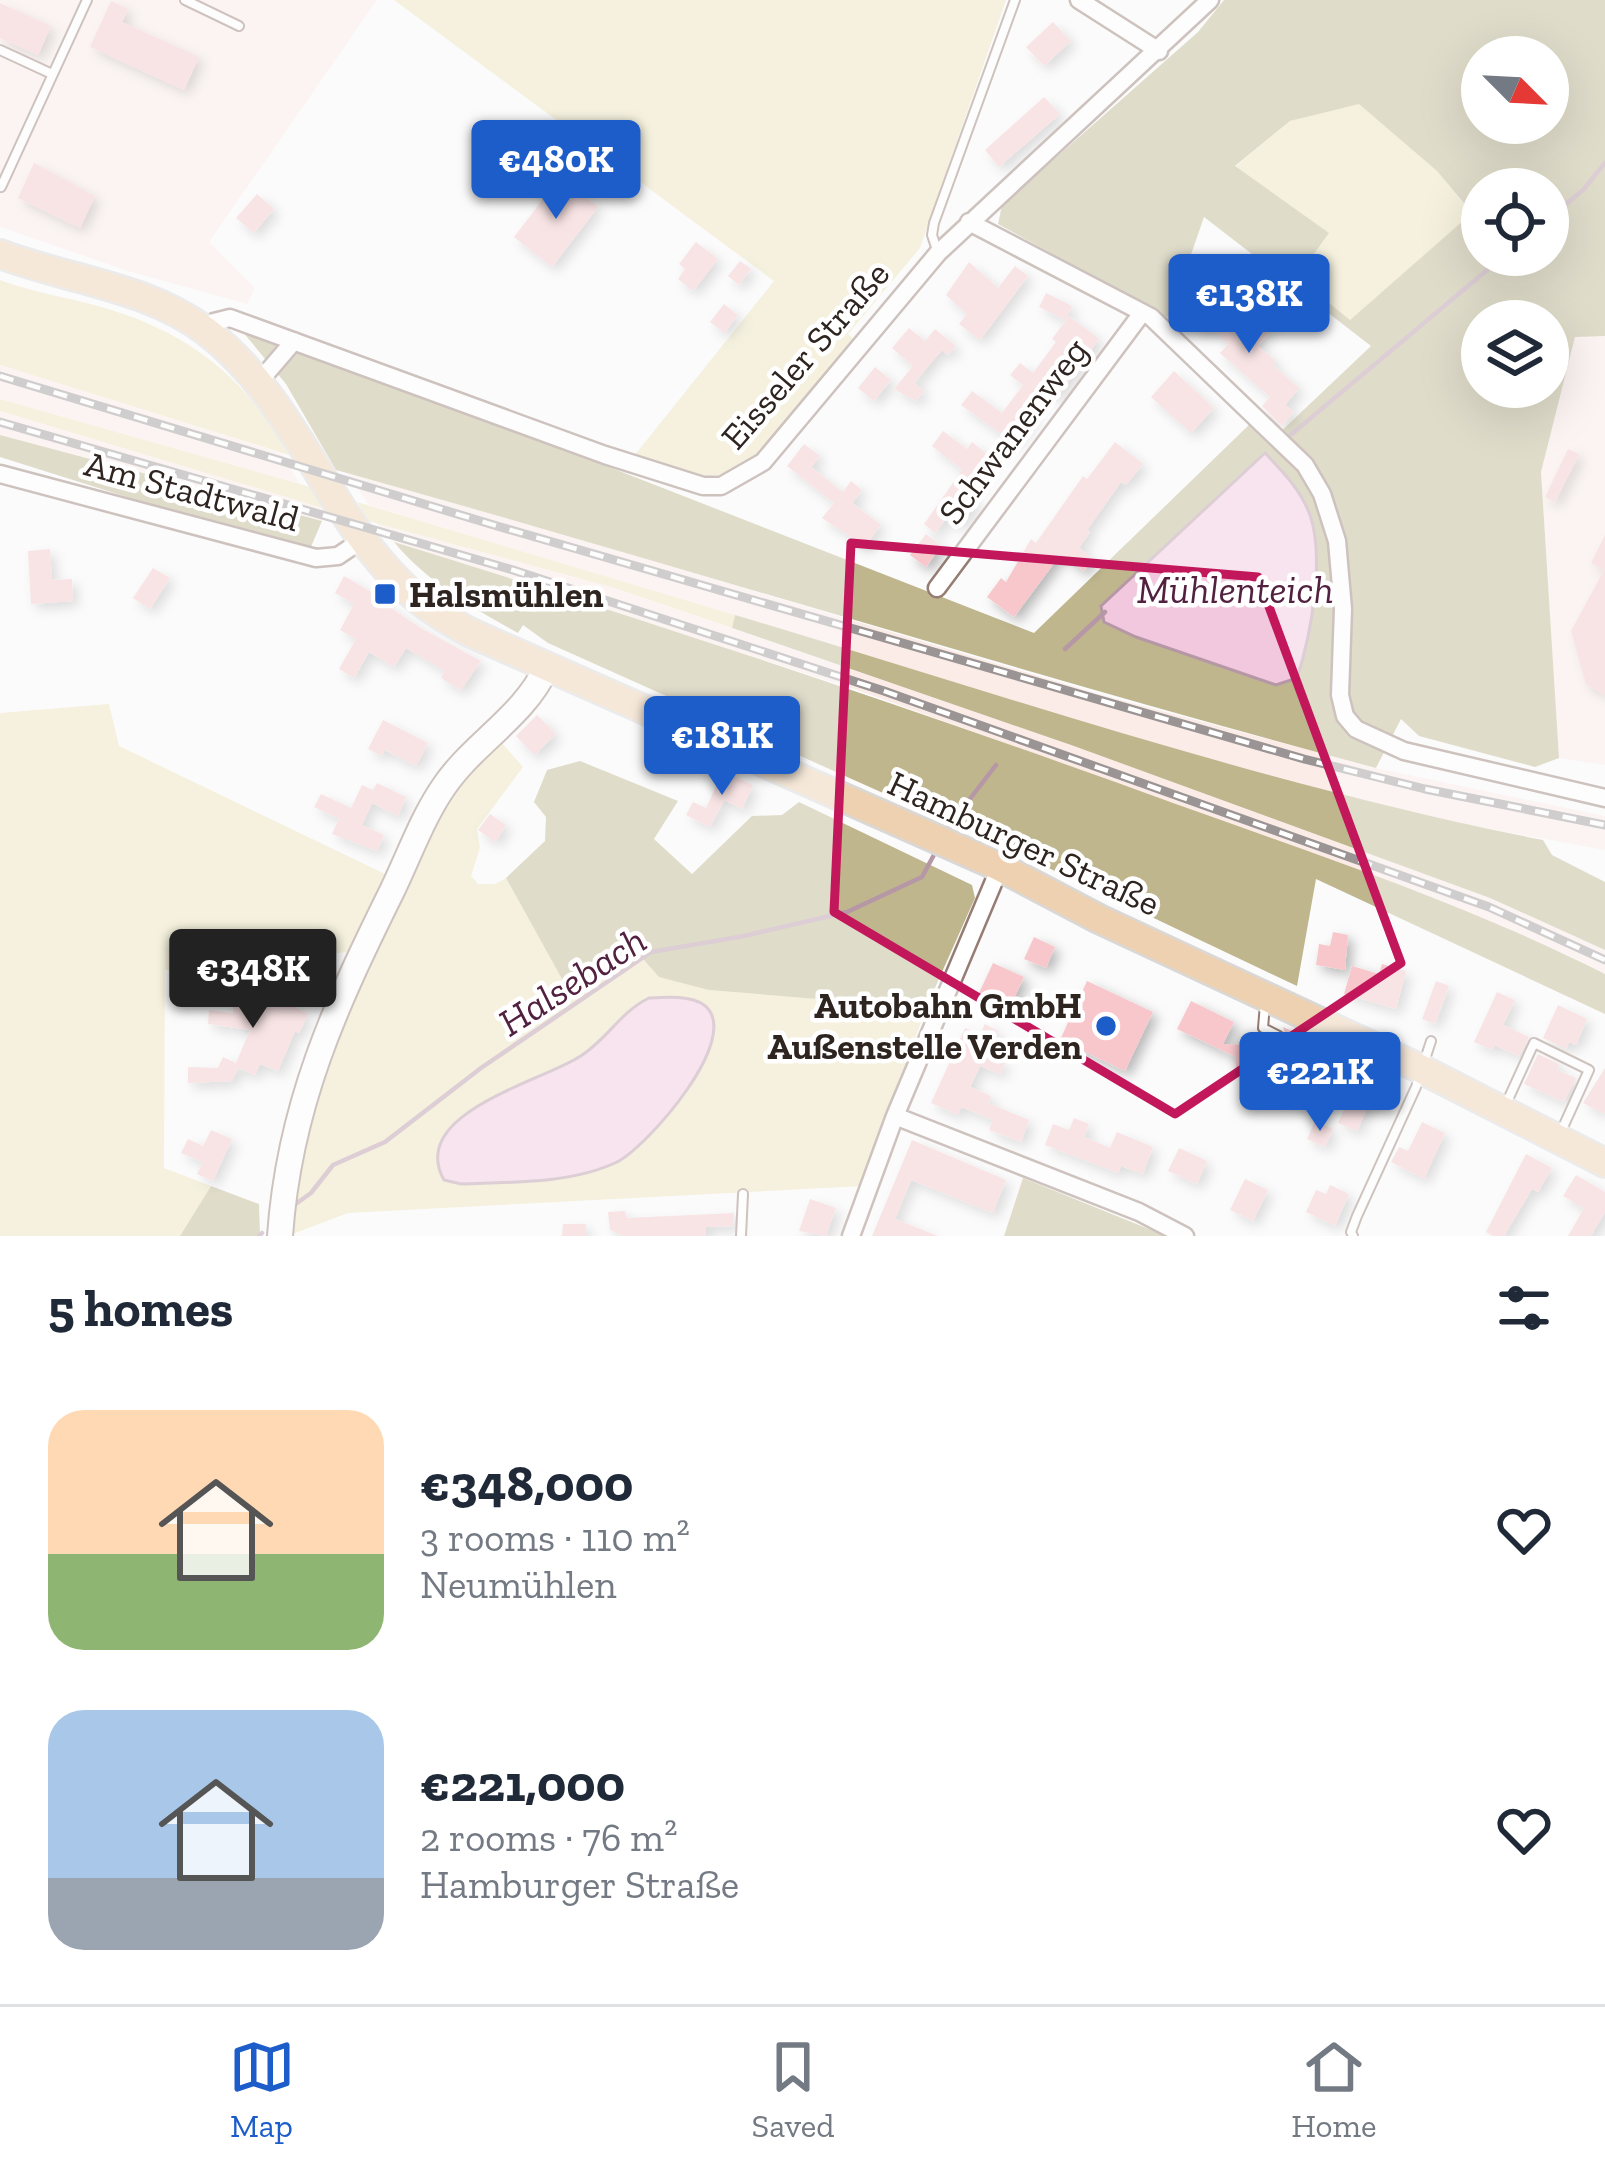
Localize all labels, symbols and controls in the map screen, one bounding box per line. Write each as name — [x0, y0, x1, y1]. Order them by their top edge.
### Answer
north arrow — [1461, 36, 1569, 144]
map controls — [1461, 36, 1569, 408]
pin: €480K — [472, 120, 640, 222]
text: €480K — [498, 135, 614, 182]
button: locate — [1461, 168, 1569, 276]
street label: Eisseler Straße — [712, 252, 898, 458]
pin: €138K — [1165, 254, 1333, 356]
text: €138K — [1196, 269, 1302, 316]
button: layers — [1461, 300, 1569, 408]
street label: Schwanenweg — [929, 329, 1097, 532]
street label: Am Stadtwald — [80, 442, 304, 540]
water label: Mühlenteich — [1137, 566, 1333, 613]
place label: Halsmühlen — [409, 573, 604, 616]
marker: Halsmühlen — [372, 581, 398, 607]
pin: €181K — [638, 696, 806, 798]
text: €181K — [671, 711, 773, 758]
street label: Hamburger Straße — [881, 761, 1167, 925]
water label: Halsebach — [489, 916, 655, 1046]
pin: €348K — [169, 929, 337, 1031]
text: €348K — [196, 944, 310, 991]
place label: Autobahn GmbH Außenstelle Verden — [767, 984, 1082, 1068]
marker: Autobahn GmbH Außenstelle Verden — [1093, 1013, 1119, 1039]
pin: €221K — [1236, 1032, 1404, 1134]
text: €221K — [1266, 1047, 1374, 1094]
icon: filters — [1491, 1275, 1557, 1341]
text: 5 homes — [48, 1278, 233, 1339]
text: €348,000 — [420, 1453, 633, 1514]
icon: home — [144, 1458, 288, 1602]
icon: heart — [1491, 1497, 1557, 1563]
text: 3 rooms · 110 m² — [420, 1514, 690, 1561]
text: Neumühlen — [420, 1561, 617, 1608]
text: €221,000 — [420, 1753, 625, 1814]
icon: home — [144, 1758, 288, 1902]
icon: heart — [1491, 1797, 1557, 1863]
text: 2 rooms · 76 m² — [420, 1814, 677, 1861]
text: Hamburger Straße — [420, 1861, 739, 1908]
tab: Map — [229, 2034, 295, 2145]
tab: Saved — [752, 2034, 834, 2145]
tab: Home — [1291, 2034, 1376, 2145]

